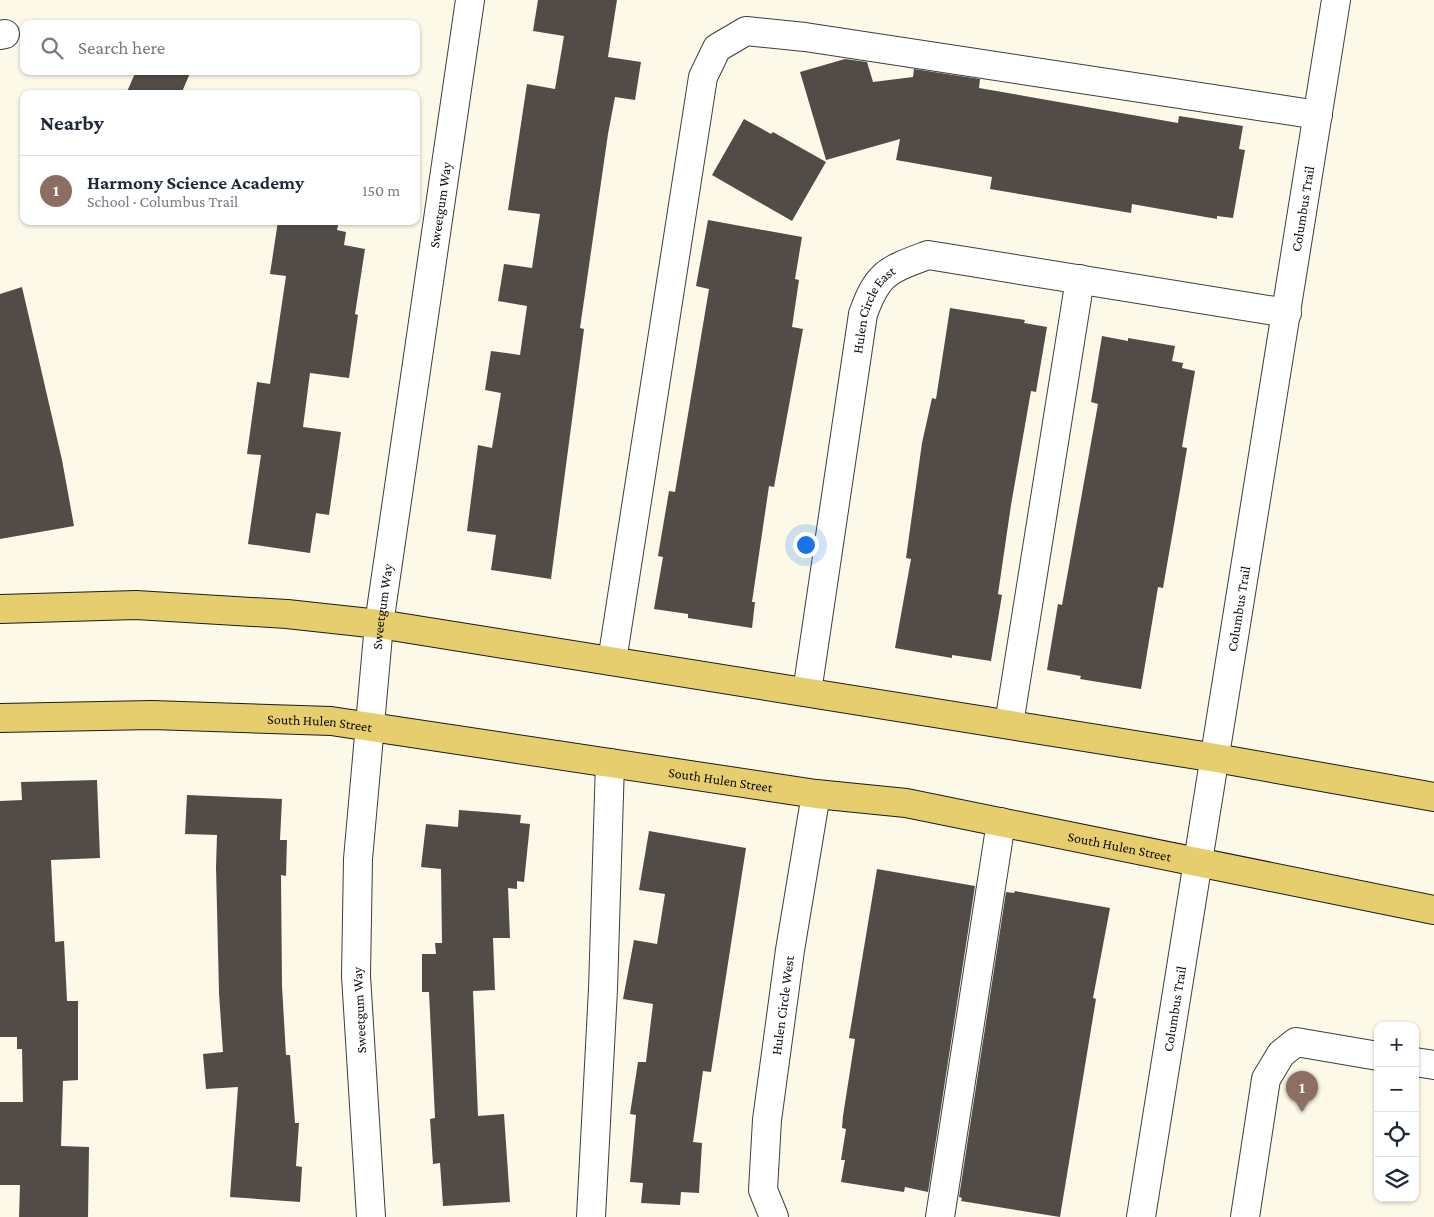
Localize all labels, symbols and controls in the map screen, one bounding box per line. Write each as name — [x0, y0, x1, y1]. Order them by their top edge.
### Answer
search box — [20, 20, 420, 75]
icon: search — [38, 34, 66, 62]
text: Search here — [78, 37, 165, 58]
text: Nearby — [40, 111, 104, 135]
street label: Sweetgum Way — [426, 160, 454, 249]
street label: Columbus Trail — [1288, 165, 1317, 253]
text: Harmony Science Academy — [87, 172, 304, 193]
text: 1 — [53, 182, 59, 199]
text: 150 m — [362, 182, 400, 199]
text: School · Columbus Trail — [87, 193, 238, 210]
street label: Hulen Circle East — [849, 262, 898, 355]
your location — [793, 532, 819, 558]
street label: Sweetgum Way — [369, 562, 396, 650]
street label: Columbus Trail — [1224, 564, 1253, 653]
street label: South Hulen Street — [267, 711, 374, 735]
street label: South Hulen Street — [667, 764, 774, 795]
street label: South Hulen Street — [1066, 828, 1173, 865]
street label: Hulen Circle West — [768, 954, 797, 1056]
street label: Columbus Trail — [1160, 964, 1189, 1053]
street label: Sweetgum Way — [349, 966, 369, 1054]
map controls — [1374, 1022, 1419, 1202]
button: + — [1374, 1022, 1419, 1067]
button: − — [1374, 1067, 1419, 1112]
pin: 1 — [1286, 1071, 1318, 1112]
button: locate — [1374, 1112, 1419, 1157]
button: layers — [1374, 1157, 1419, 1202]

